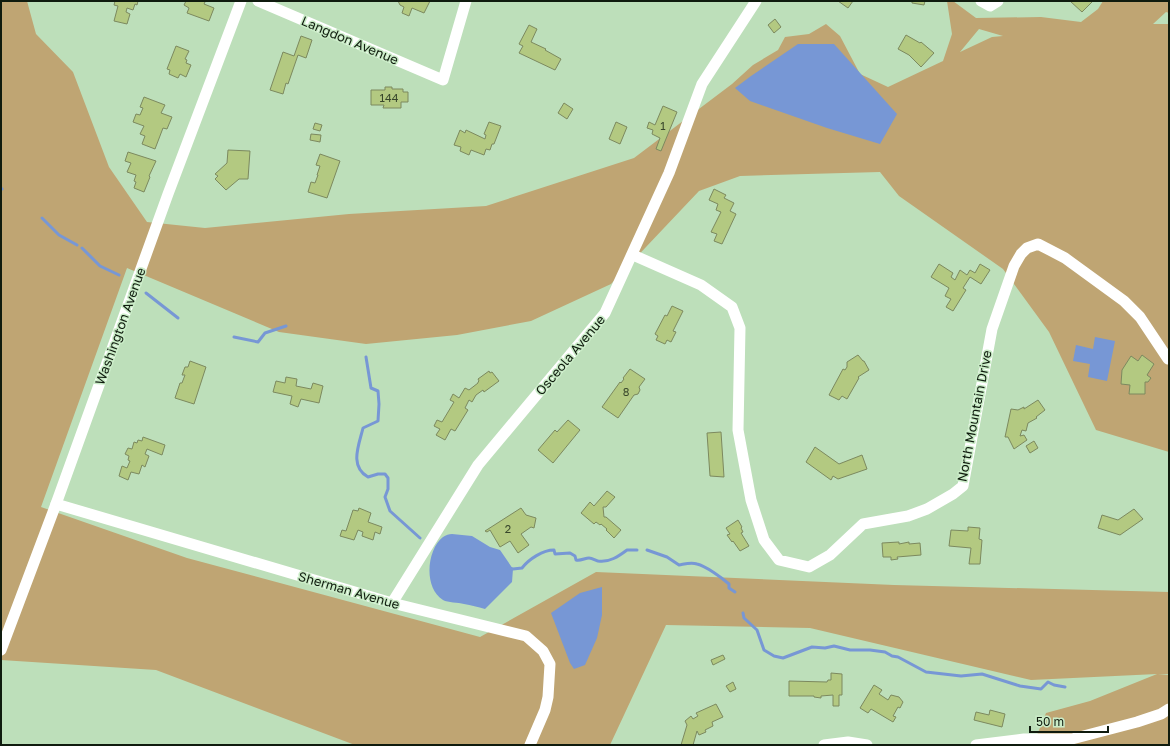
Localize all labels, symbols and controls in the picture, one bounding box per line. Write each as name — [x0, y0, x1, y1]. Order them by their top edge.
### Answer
street label: Langdon Avenue — [299, 12, 401, 68]
house number: 144 — [380, 91, 399, 104]
house number: 1 — [660, 119, 666, 132]
street label: Washington Avenue — [91, 265, 149, 387]
street label: Osceola Avenue — [532, 312, 608, 398]
street label: North Mountain Drive — [953, 349, 995, 483]
house number: 8 — [623, 385, 630, 398]
house number: 2 — [505, 522, 511, 535]
street label: Sherman Avenue — [296, 568, 402, 612]
scale bar — [1030, 708, 1108, 734]
text: 50 m — [1036, 714, 1064, 729]

